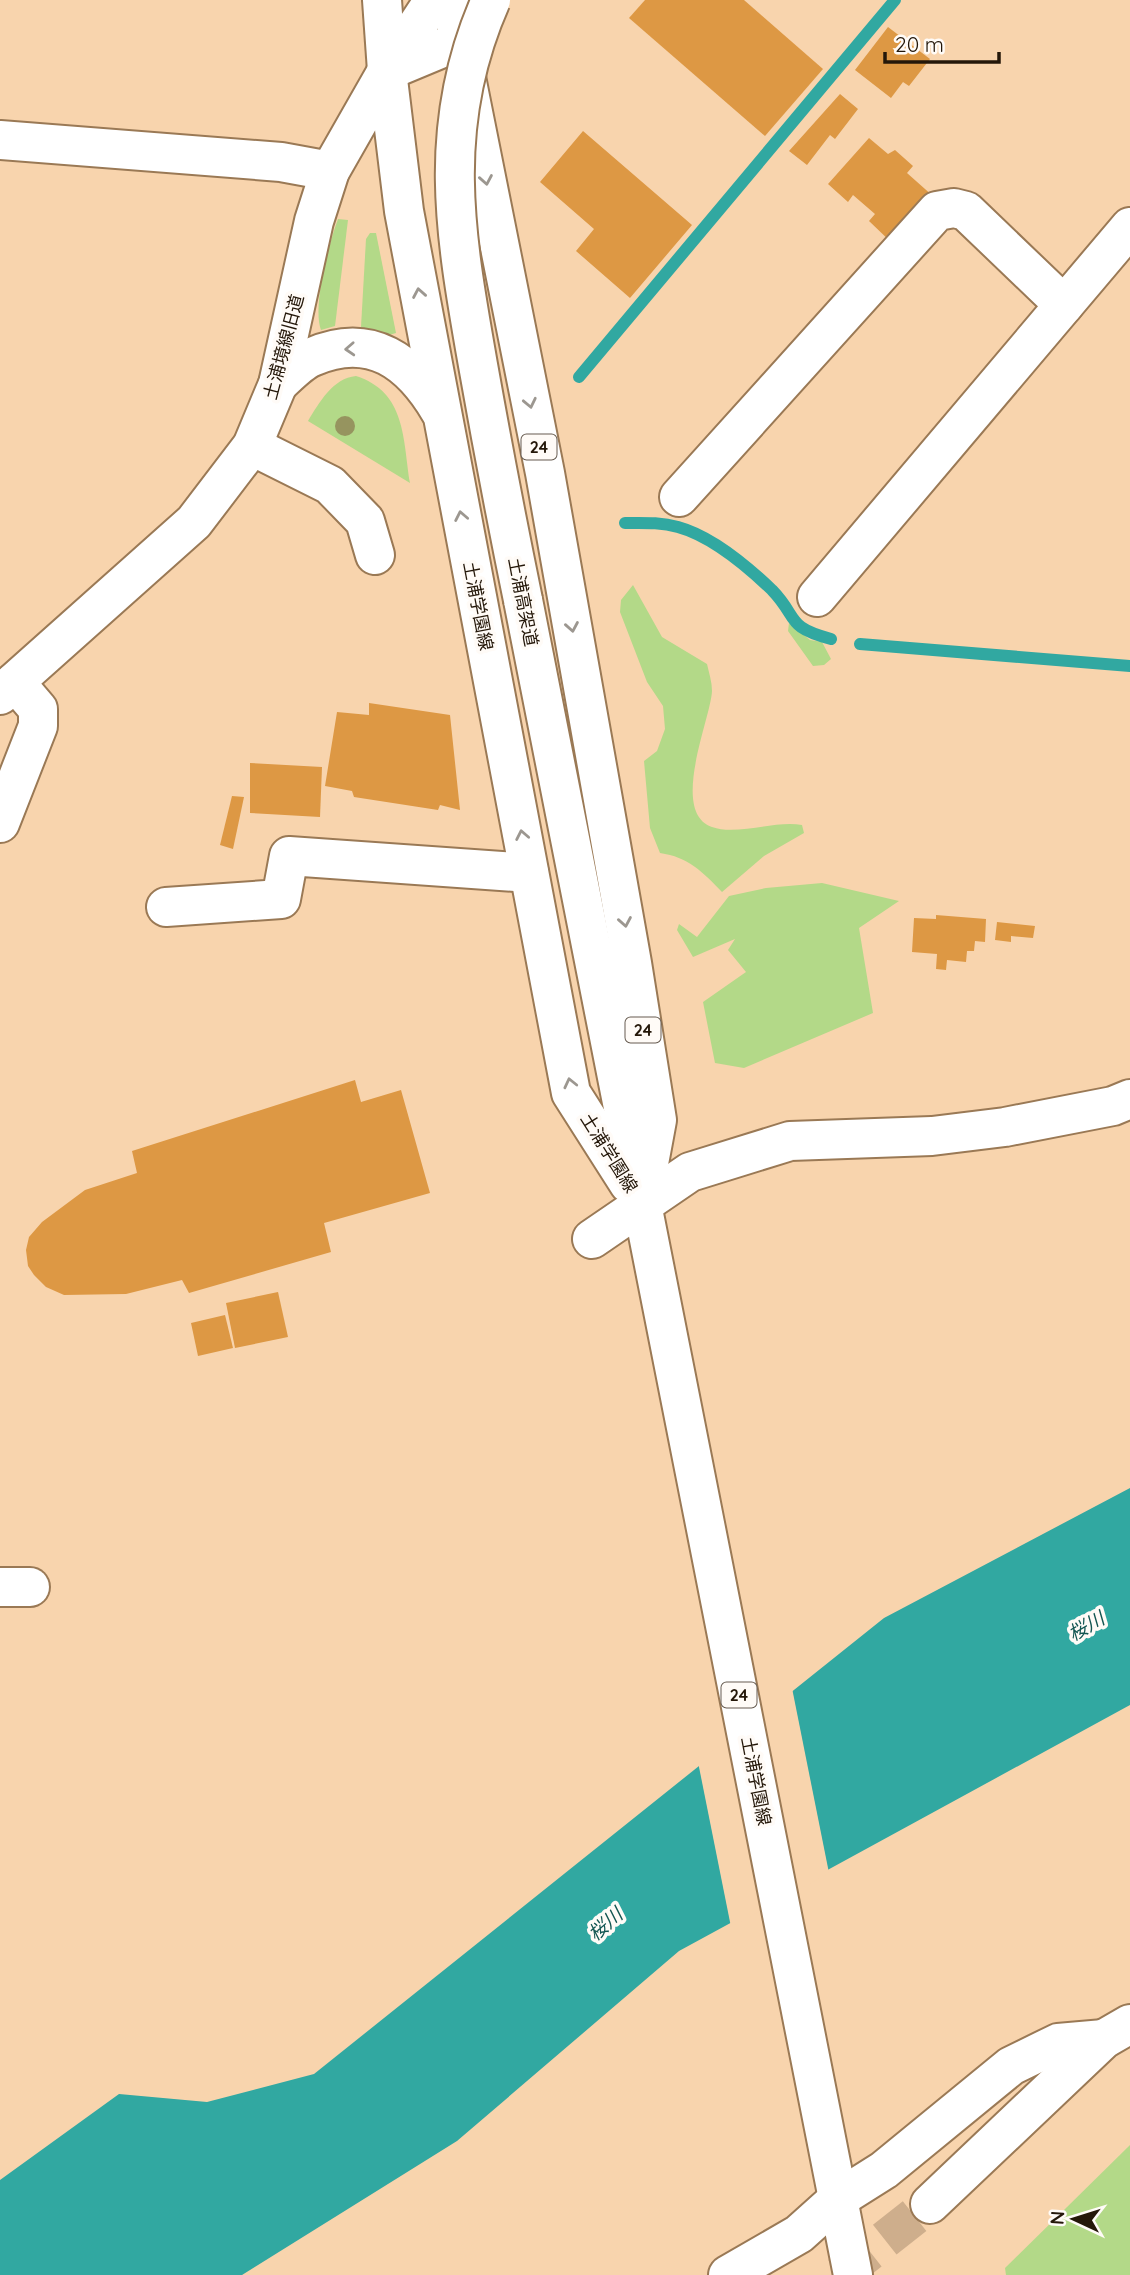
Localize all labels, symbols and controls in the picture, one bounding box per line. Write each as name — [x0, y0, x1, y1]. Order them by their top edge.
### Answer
scale bar — [885, 21, 999, 65]
text: 20 m — [895, 31, 944, 57]
one-way arrow — [477, 174, 492, 186]
one-way arrow — [412, 287, 427, 299]
street label: 土浦境線旧道 — [258, 292, 309, 402]
one-way arrow — [344, 341, 355, 356]
one-way arrow — [522, 397, 537, 409]
road number: 24 — [522, 434, 556, 460]
one-way arrow — [454, 511, 469, 523]
street label: 土浦高架道 — [504, 556, 543, 648]
street label: 土浦学園線 — [459, 560, 498, 652]
one-way arrow — [564, 621, 579, 633]
one-way arrow — [515, 829, 530, 841]
one-way arrow — [617, 917, 632, 928]
road number: 24 — [626, 1018, 660, 1042]
one-way arrow — [564, 1077, 578, 1089]
street label: 土浦学園線 — [576, 1108, 643, 1197]
water label: 桜川 — [1064, 1605, 1110, 1646]
road number: 24 — [722, 1682, 756, 1708]
street label: 土浦学園線 — [737, 1735, 776, 1827]
water label: 桜川 — [583, 1901, 629, 1946]
north arrow — [1039, 2184, 1109, 2254]
text: N — [1045, 2210, 1069, 2226]

